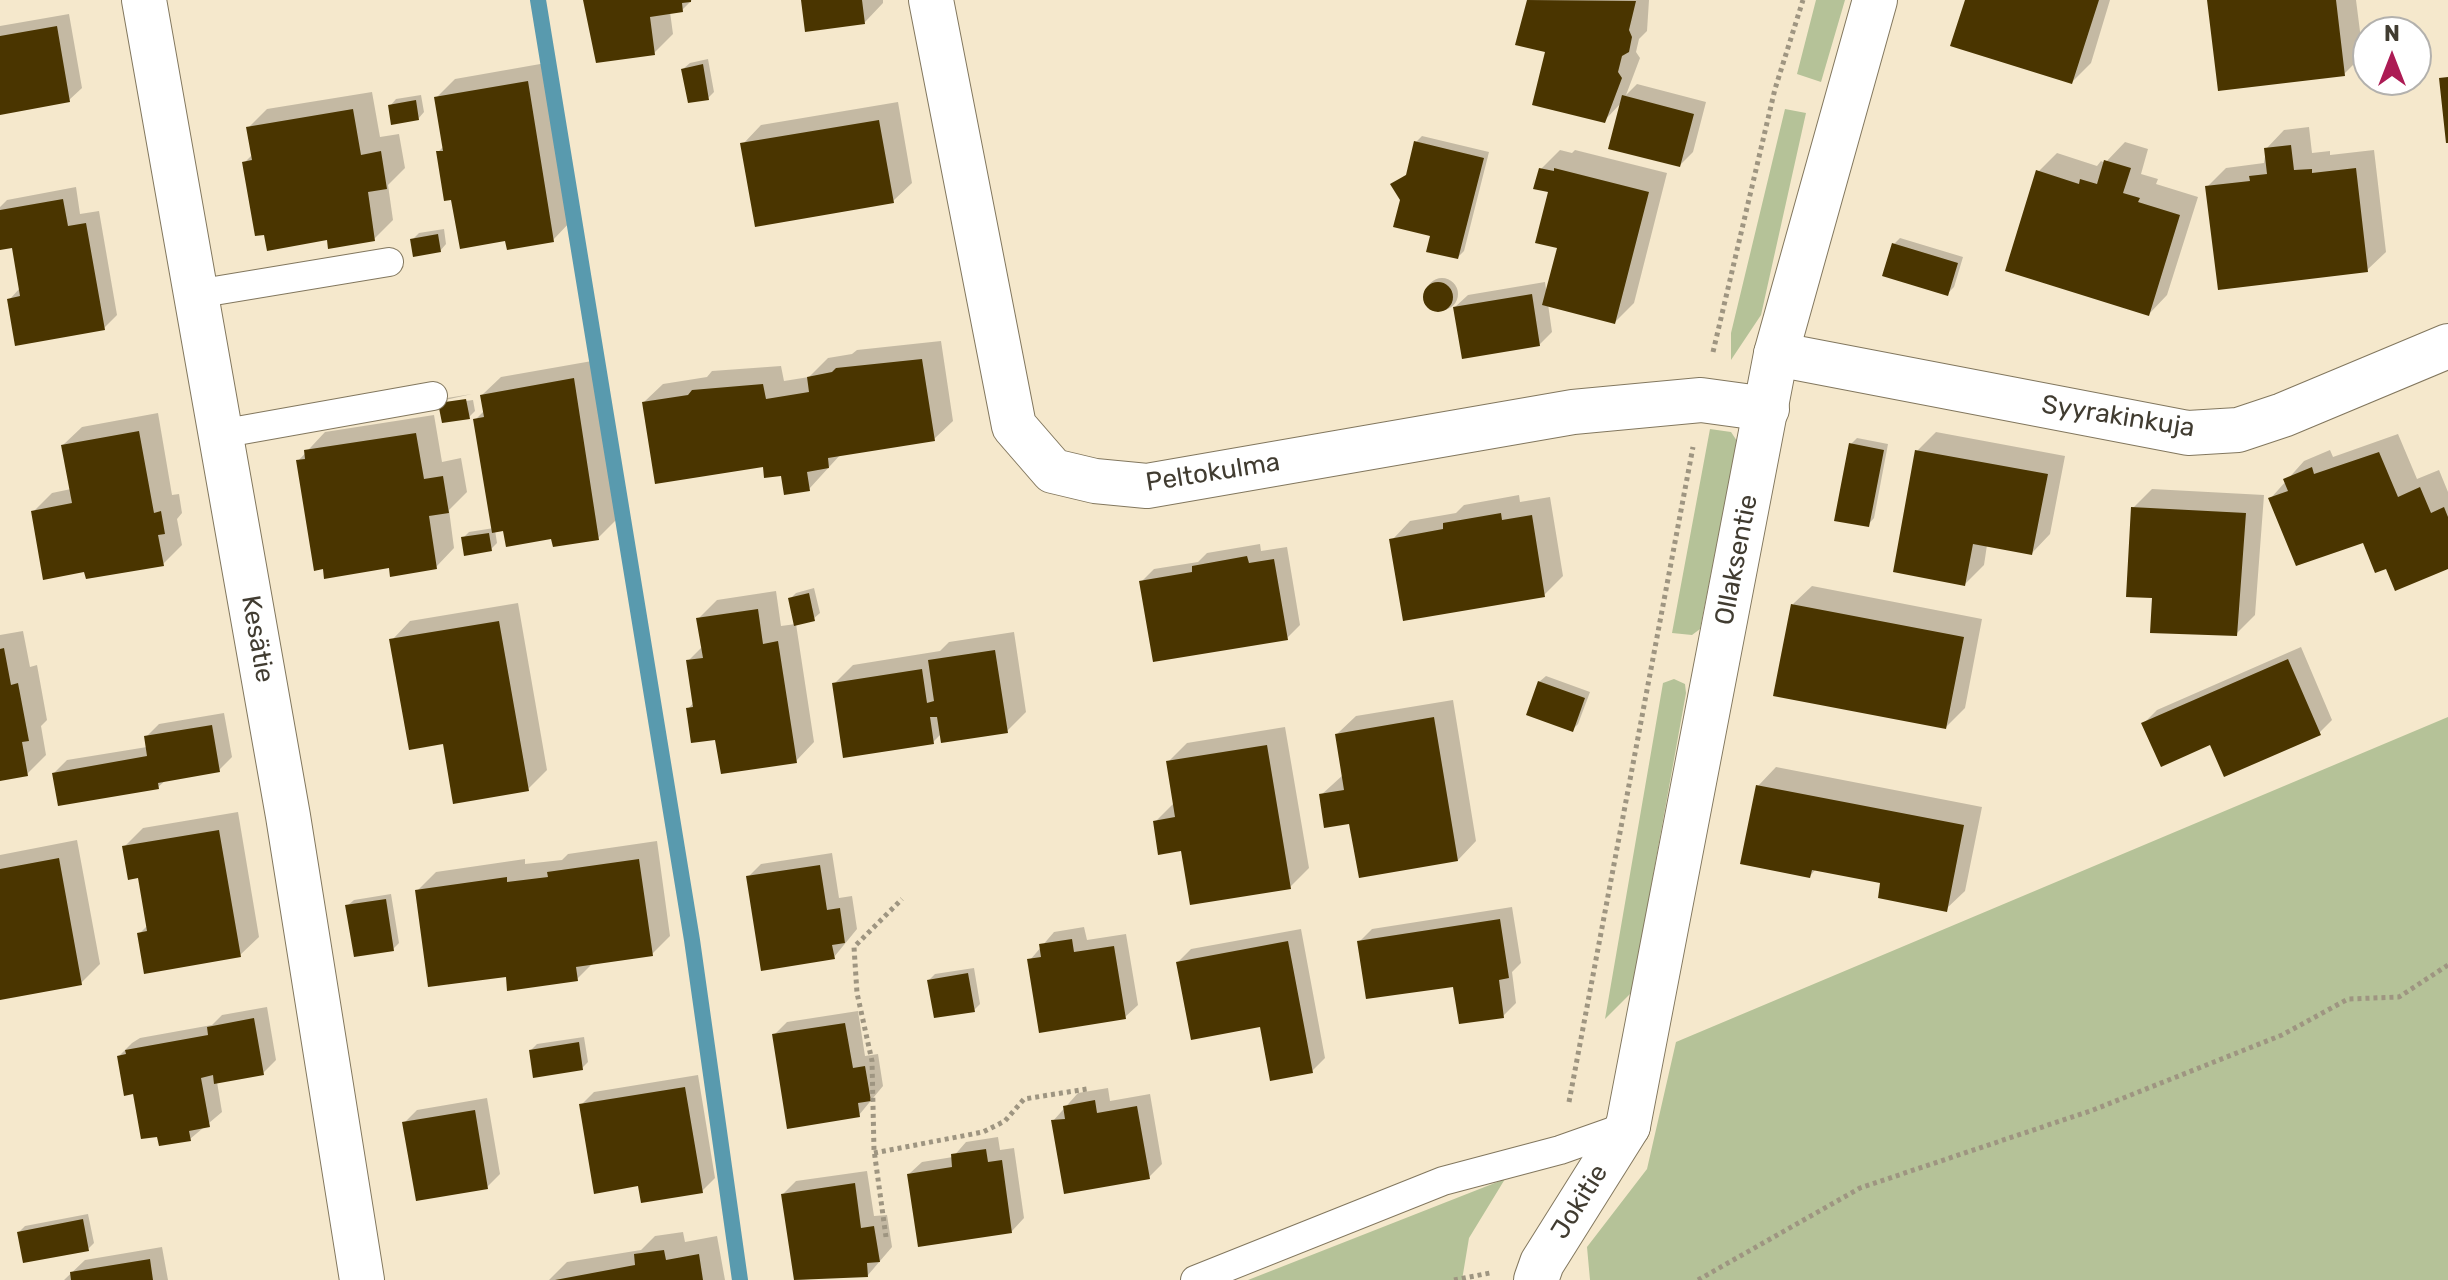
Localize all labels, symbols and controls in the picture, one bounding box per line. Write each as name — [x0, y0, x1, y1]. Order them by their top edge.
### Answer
north arrow — [2352, 16, 2432, 96]
text: N — [2384, 20, 2400, 47]
street label: Syyrakinkuja — [2039, 390, 2197, 444]
street label: Peltokulma — [1144, 447, 1282, 499]
street label: Ollaksentie — [1709, 492, 1765, 628]
street label: Kesätie — [234, 593, 280, 685]
street label: Jokitie — [1545, 1159, 1615, 1245]

